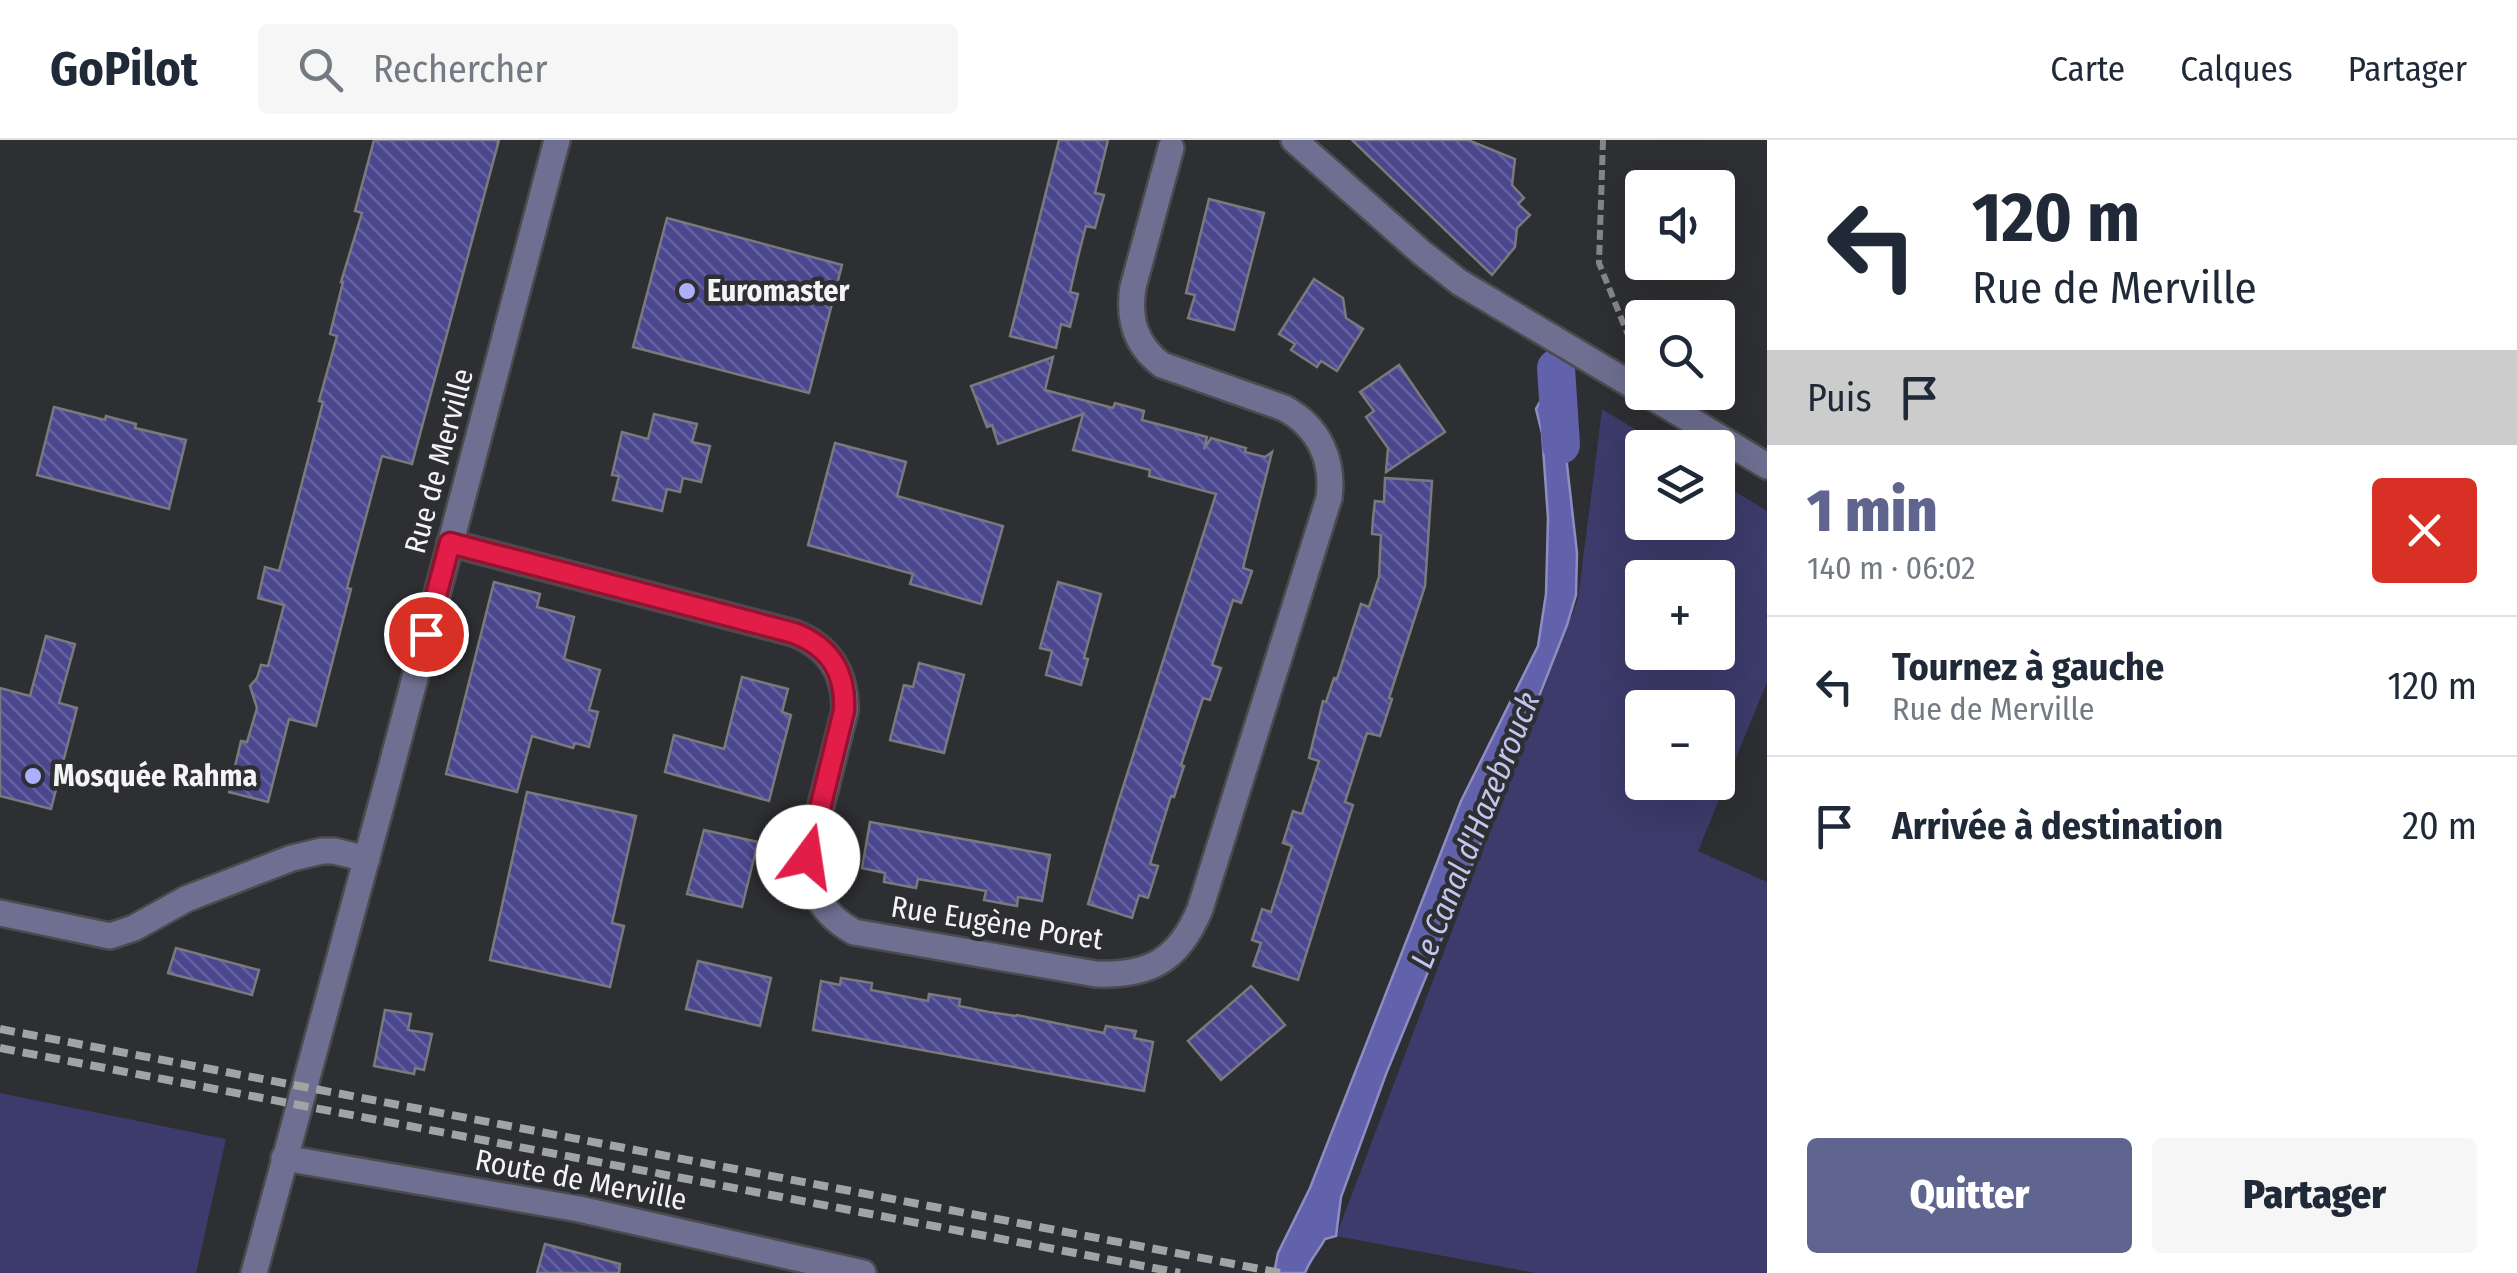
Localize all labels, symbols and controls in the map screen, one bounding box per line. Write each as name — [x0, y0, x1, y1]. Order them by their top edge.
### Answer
search box — [258, 24, 958, 114]
text: GoPilot — [50, 40, 198, 98]
icon: search — [293, 42, 348, 97]
text: Rechercher — [373, 46, 547, 92]
text: Carte — [2050, 48, 2125, 90]
text: Calques — [2180, 48, 2293, 90]
text: Partager — [2348, 48, 2467, 90]
map controls — [1625, 170, 1735, 800]
button: sound — [1625, 170, 1735, 280]
text: 120 m — [1972, 176, 2140, 260]
icon: left — [1807, 180, 1937, 310]
text: Rue de Merville — [1972, 261, 2257, 315]
place label: Euromaster — [707, 273, 851, 309]
marker: Euromaster — [676, 280, 698, 302]
button: search — [1625, 300, 1735, 410]
street label: Rue de Merville — [397, 365, 481, 557]
icon: arrive — [1892, 370, 1947, 425]
text: Puis — [1807, 375, 1872, 421]
button: layers — [1625, 430, 1735, 540]
text: 1 min — [1807, 475, 1938, 547]
button: close — [2372, 478, 2477, 583]
text: 140 m · 06:02 — [1807, 549, 1975, 587]
button: + — [1625, 560, 1735, 670]
pin — [384, 592, 469, 677]
icon: arrive — [399, 607, 454, 662]
text: Tournez à gauche — [1892, 644, 2164, 690]
icon: left — [1807, 659, 1862, 714]
text: 120 m — [2387, 663, 2477, 709]
water label: Le Canal d'Hazebrouck — [1402, 686, 1548, 973]
button: − — [1625, 690, 1735, 800]
text: Rue de Merville — [1892, 690, 2095, 728]
place label: Mosquée Rahma — [53, 758, 257, 794]
marker: Mosquée Rahma — [22, 765, 44, 787]
icon: arrive — [1807, 799, 1862, 854]
text: Arrivée à destination — [1892, 803, 2223, 849]
text: 20 m — [2402, 803, 2477, 849]
position arrow — [756, 805, 860, 909]
street label: Rue Eugène Poret — [888, 888, 1106, 958]
button: Quitter — [1807, 1138, 2132, 1253]
button: Partager — [2152, 1138, 2477, 1253]
street label: Route de Merville — [472, 1142, 690, 1218]

